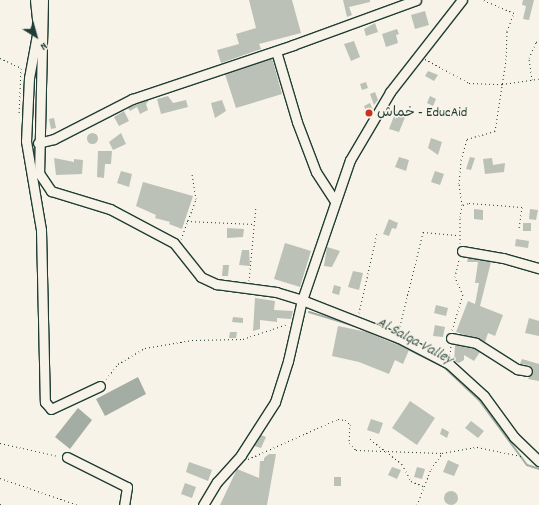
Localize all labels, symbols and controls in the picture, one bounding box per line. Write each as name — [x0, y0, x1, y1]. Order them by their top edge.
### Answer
north arrow — [16, 16, 56, 56]
text: N — [36, 38, 50, 54]
place label: خماش - EducAid — [377, 105, 467, 121]
marker: خماش - EducAid — [364, 108, 374, 118]
water label: Al Salqa Valley — [373, 314, 455, 370]

